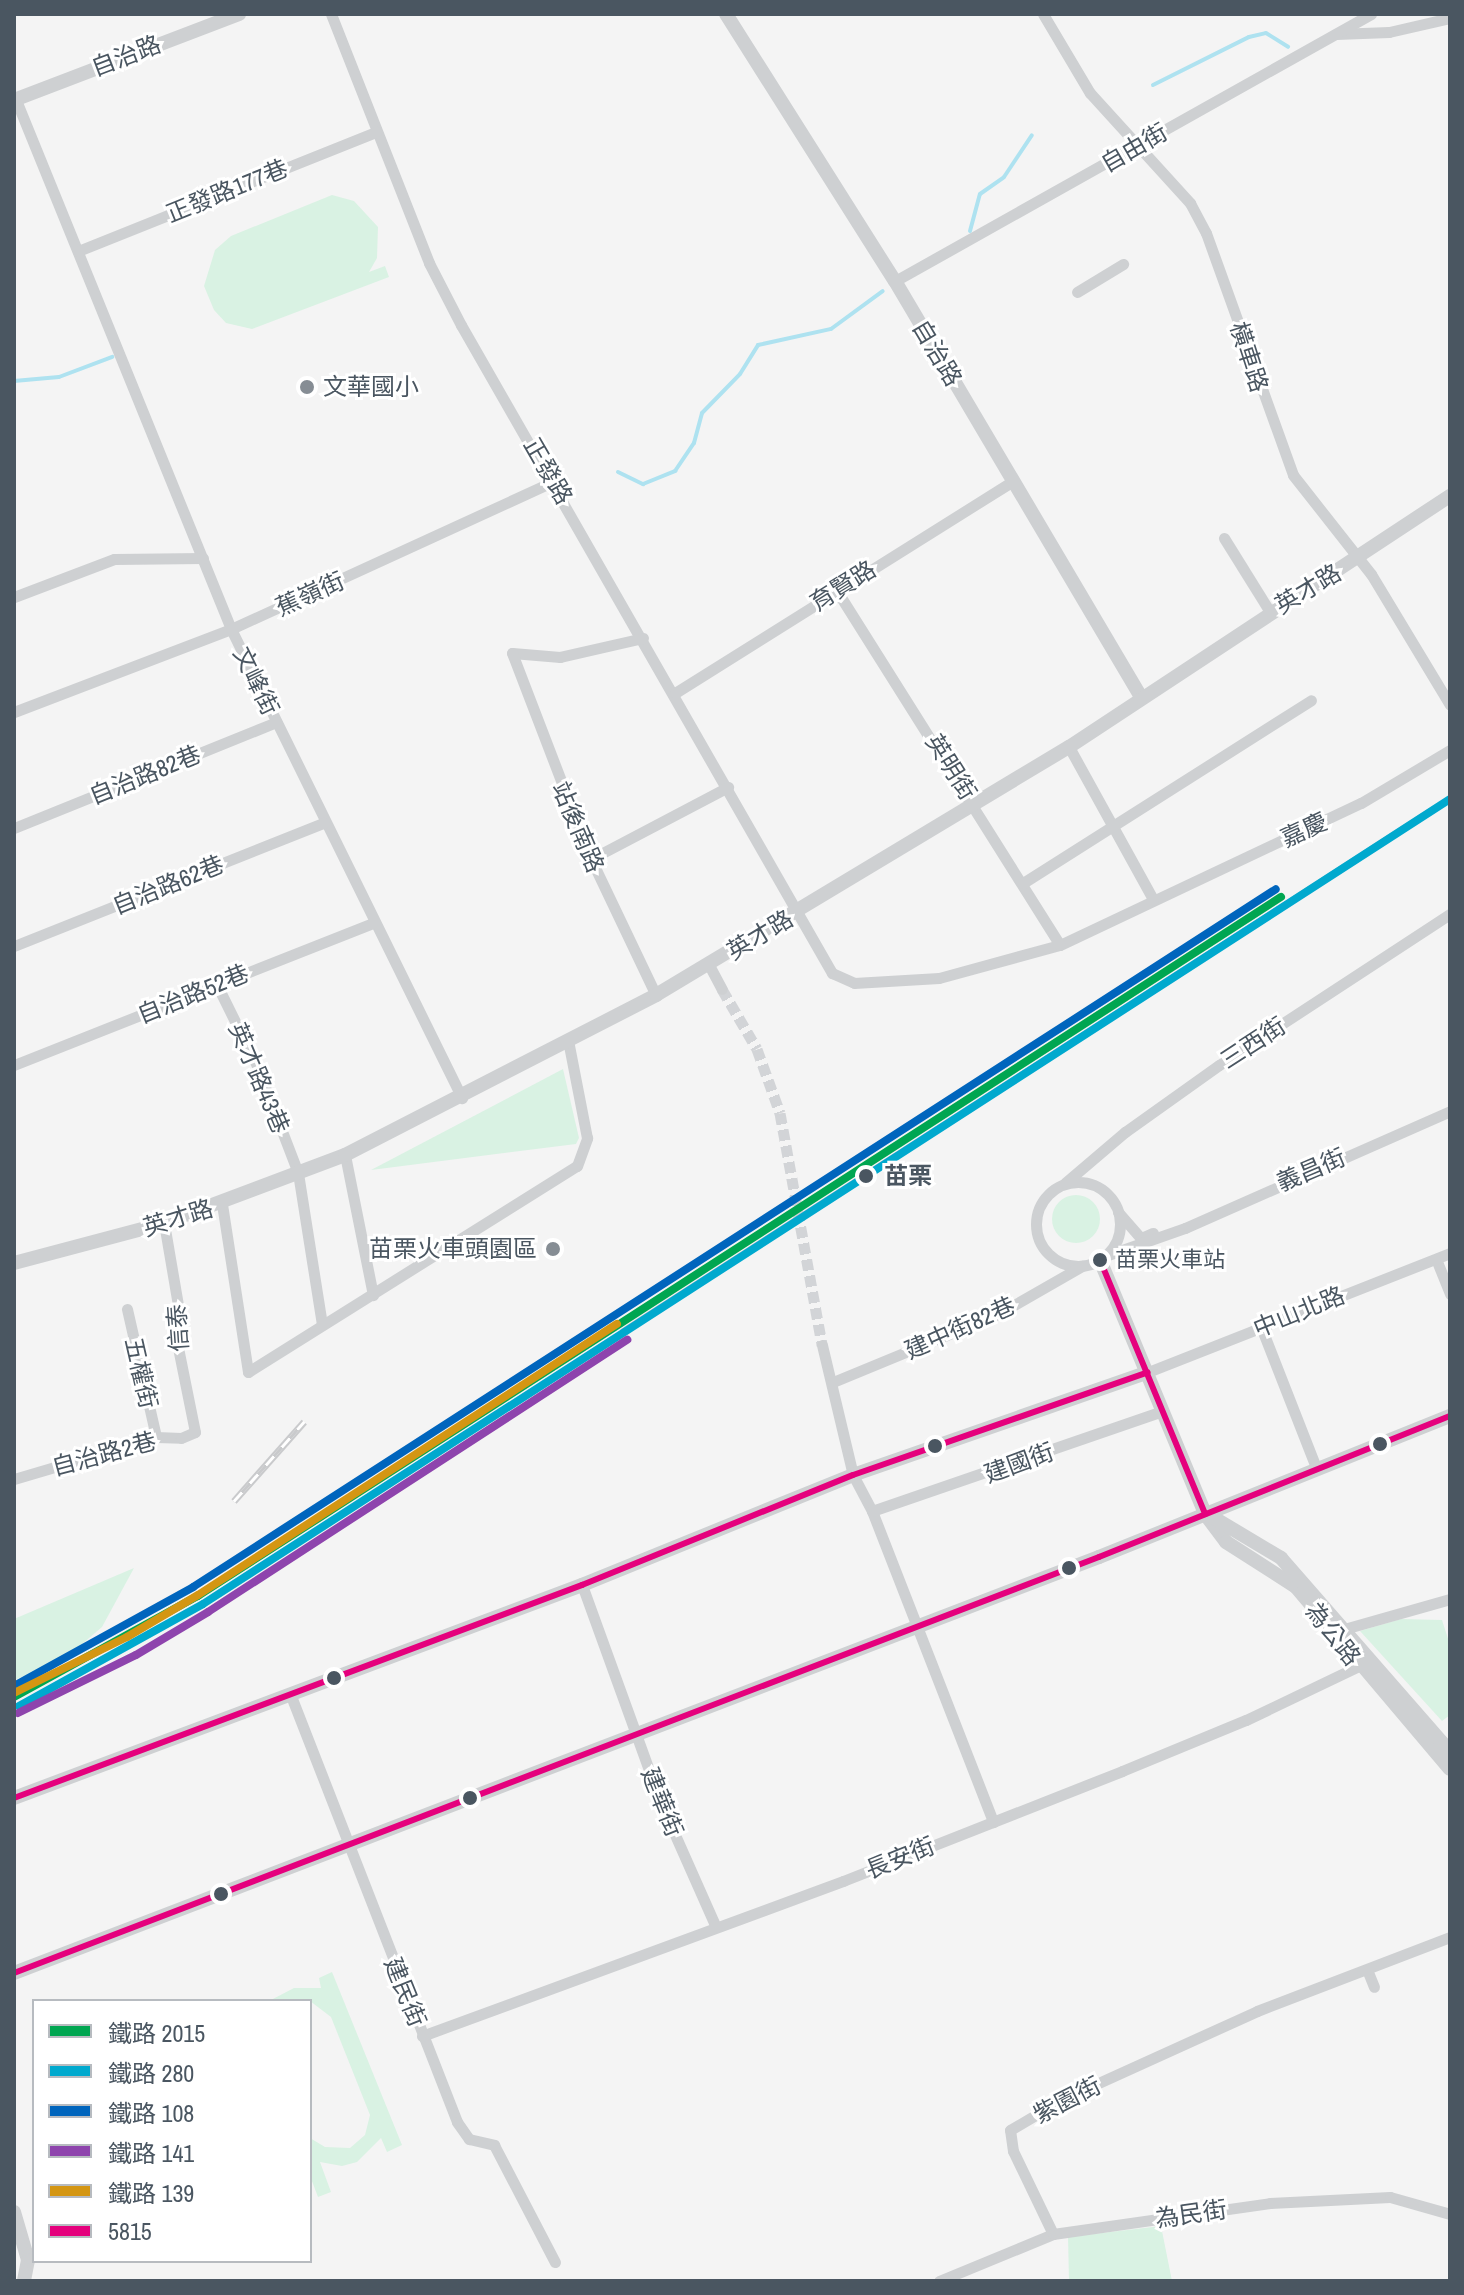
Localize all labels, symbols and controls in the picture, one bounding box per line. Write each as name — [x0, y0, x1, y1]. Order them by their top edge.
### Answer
street label: 自治路 — [87, 30, 165, 82]
street label: 自由街 — [1096, 118, 1172, 178]
street label: 正發路177巷 — [162, 154, 292, 228]
street label: 自治路 — [906, 315, 968, 391]
street label: 橫車路 — [1224, 318, 1274, 396]
place label: 文華國小 — [323, 373, 419, 401]
marker: 文華國小 — [298, 378, 316, 396]
street label: 正發路 — [518, 433, 578, 509]
street label: 育賢路 — [805, 555, 881, 617]
street label: 英才路 — [1270, 558, 1346, 620]
street label: 蕉嶺街 — [271, 566, 349, 622]
street label: 文峰街 — [227, 642, 285, 720]
street label: 英明街 — [920, 729, 982, 805]
street label: 自治路82巷 — [85, 740, 205, 810]
street label: 站後南路 — [546, 777, 610, 877]
street label: 嘉慶 — [1276, 807, 1332, 853]
street label: 自治路62巷 — [108, 850, 228, 920]
street label: 英才路 — [722, 904, 798, 966]
street label: 自治路52巷 — [133, 959, 253, 1029]
street label: 三西街 — [1215, 1011, 1291, 1075]
street label: 英才路43巷 — [223, 1018, 295, 1138]
street label: 義昌街 — [1272, 1143, 1350, 1197]
place label: 苗栗 — [884, 1162, 932, 1190]
marker: 苗栗 — [855, 1165, 877, 1187]
street label: 英才路 — [139, 1194, 217, 1242]
place label: 苗栗火車頭園區 — [369, 1235, 537, 1263]
marker: 苗栗火車頭園區 — [544, 1240, 562, 1258]
place label: 苗栗火車站 — [1115, 1247, 1225, 1273]
marker: 苗栗火車站 — [1092, 1252, 1108, 1268]
street label: 中山北路 — [1249, 1281, 1349, 1343]
street label: 建中街82巷 — [900, 1291, 1020, 1365]
street label: 信泰 — [162, 1303, 194, 1353]
street label: 五權街 — [119, 1335, 163, 1411]
street label: 自治路2巷 — [49, 1426, 159, 1482]
unlabelled marker — [1372, 1436, 1388, 1452]
street label: 建國街 — [980, 1437, 1058, 1489]
unlabelled marker — [927, 1438, 943, 1454]
unlabelled marker — [1061, 1560, 1077, 1576]
street label: 為公路 — [1299, 1597, 1367, 1671]
unlabelled marker — [326, 1670, 342, 1686]
street label: 建華街 — [635, 1763, 689, 1841]
unlabelled marker — [462, 1790, 478, 1806]
street label: 長安街 — [861, 1831, 939, 1885]
unlabelled marker — [213, 1886, 229, 1902]
street label: 建民街 — [378, 1953, 432, 2031]
legend — [32, 1999, 312, 2263]
text: 鐵路 2015 — [108, 2017, 205, 2049]
text: 鐵路 280 — [108, 2057, 194, 2089]
street label: 紫園街 — [1028, 2071, 1106, 2129]
text: 鐵路 108 — [108, 2097, 194, 2129]
text: 鐵路 141 — [108, 2137, 194, 2169]
text: 鐵路 139 — [108, 2177, 194, 2209]
street label: 為民街 — [1153, 2195, 1229, 2233]
text: 5815 — [108, 2215, 152, 2247]

